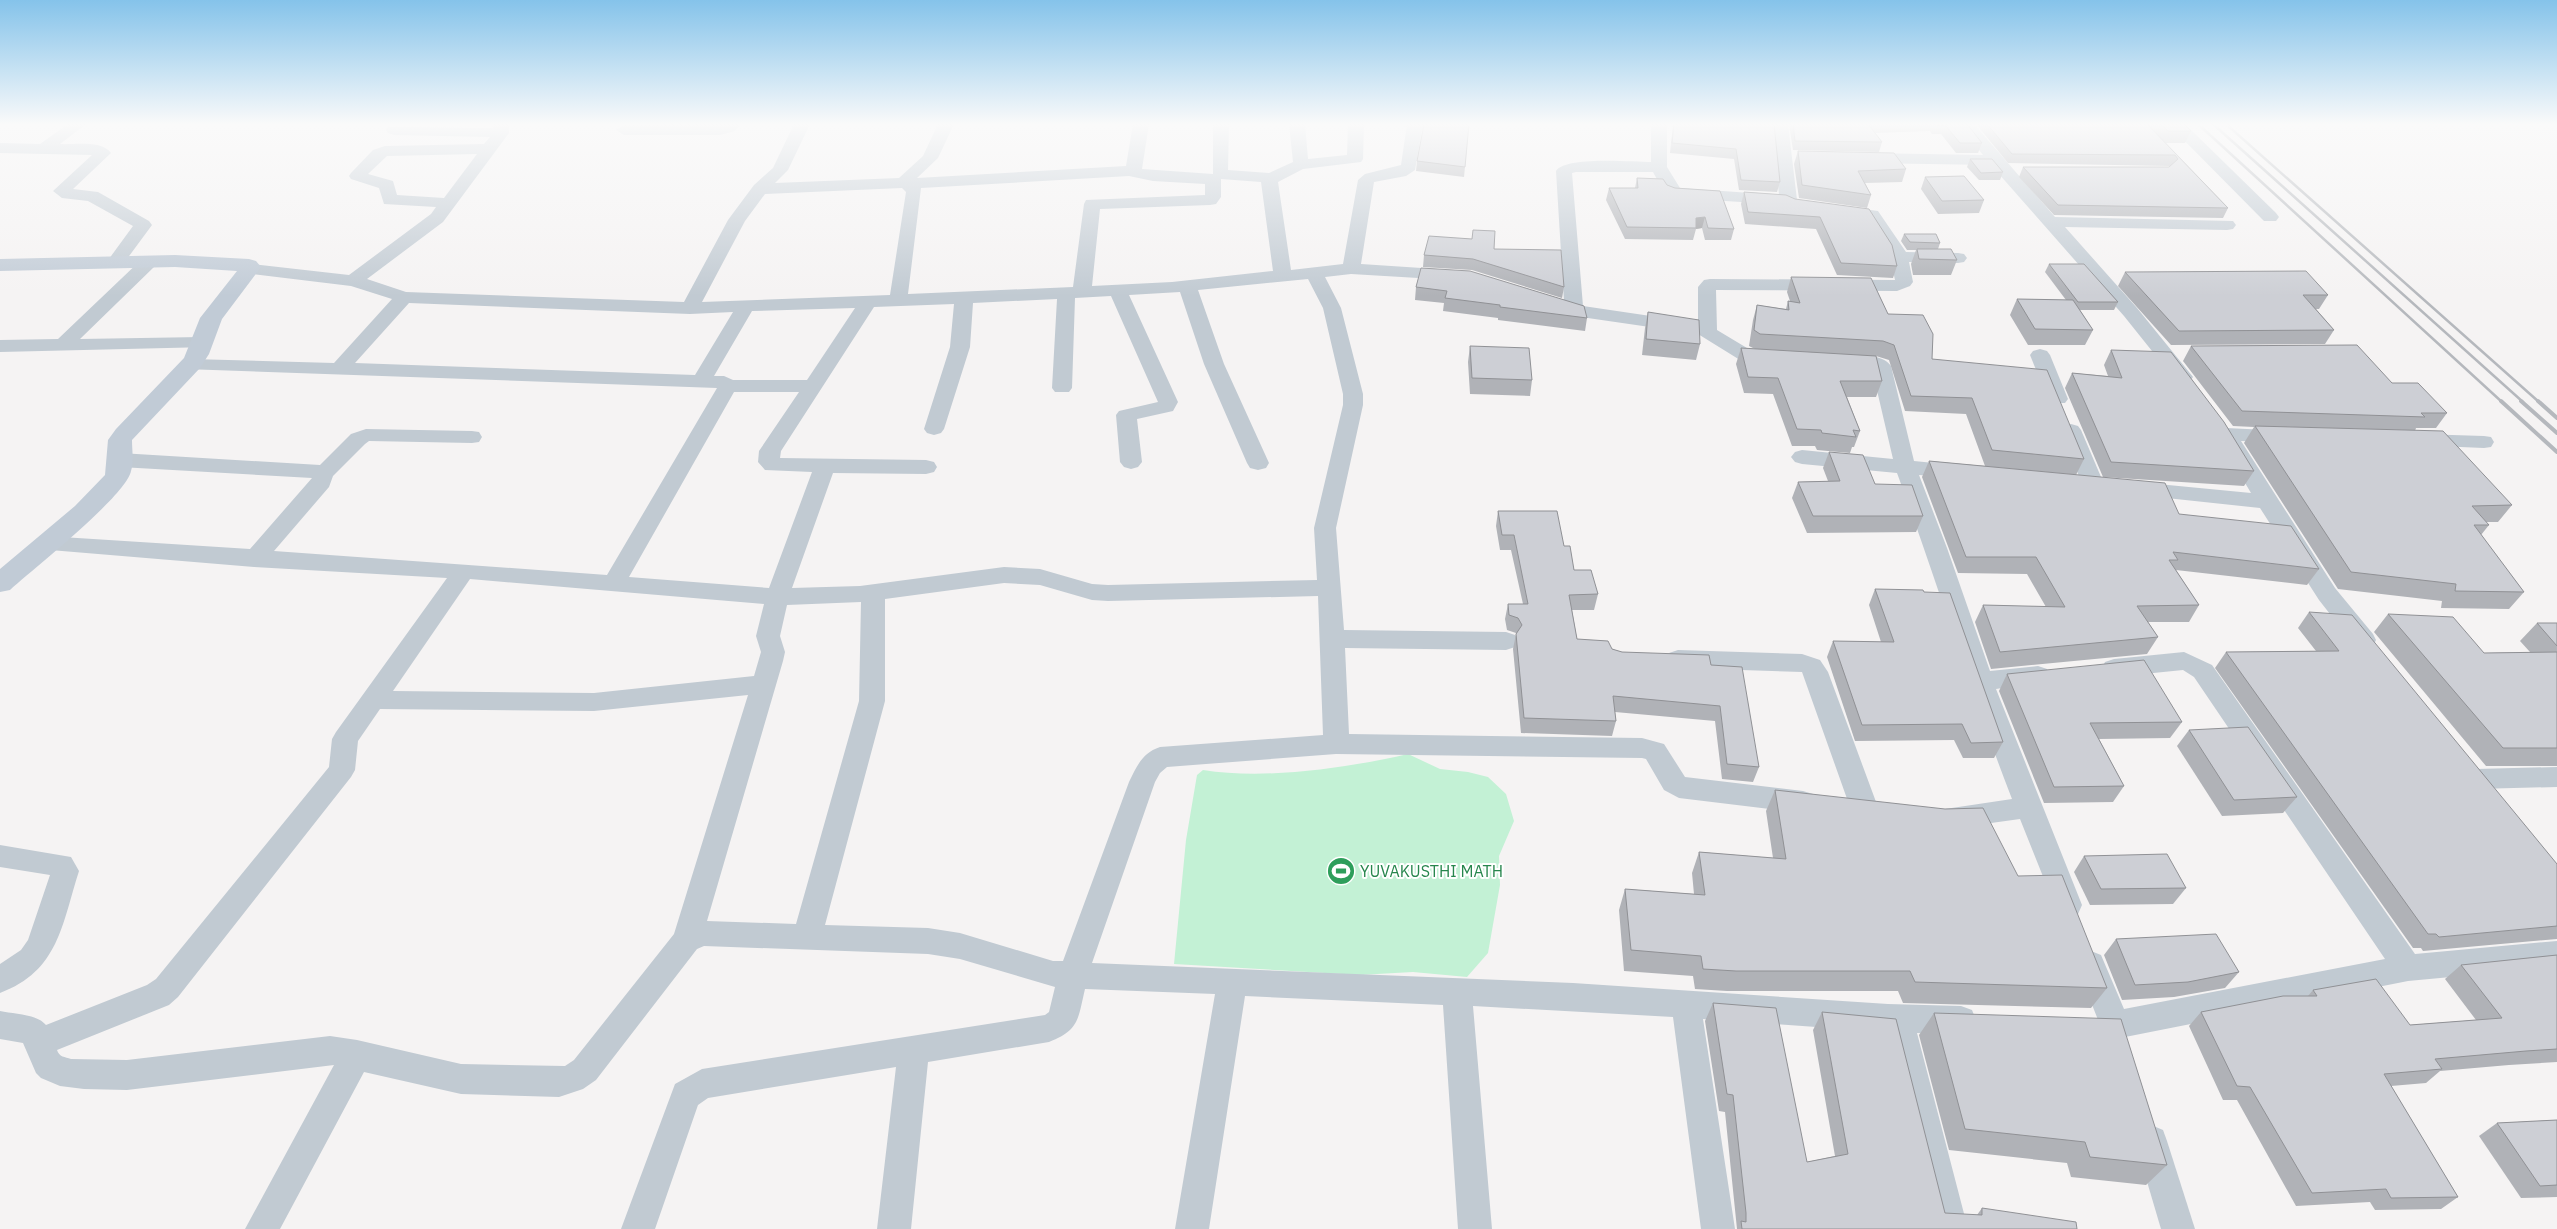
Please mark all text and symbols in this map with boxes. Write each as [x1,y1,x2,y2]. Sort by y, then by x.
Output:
sports icon: YUVAKUSTHI MATH [1326,856,1356,886]
place label: YUVAKUSTHI MATH [1360,861,1503,881]

